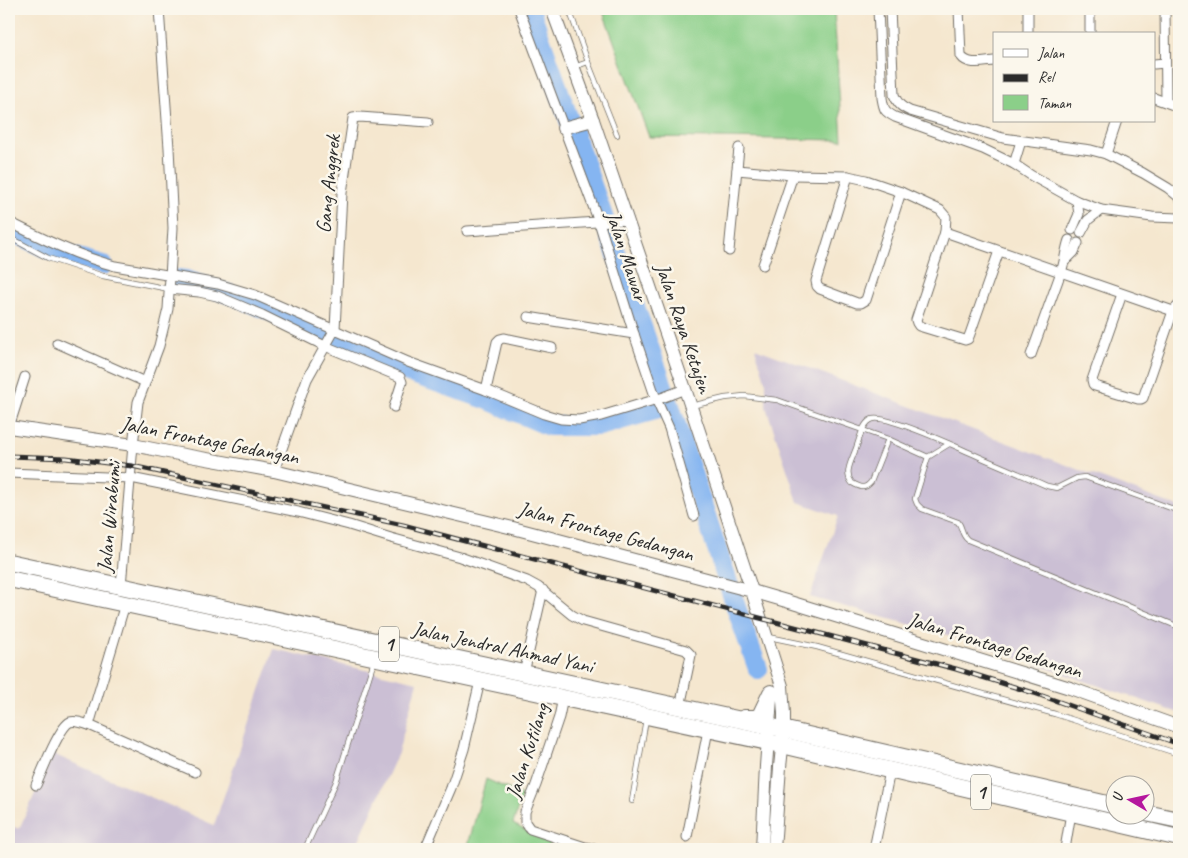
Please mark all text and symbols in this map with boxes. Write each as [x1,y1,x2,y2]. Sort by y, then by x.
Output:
legend [993,32,1156,122]
text: Jalan [1037,44,1065,63]
text: Rel [1038,68,1056,87]
text: Taman [1038,94,1071,113]
street label: Gang Anggrek [310,131,346,234]
street label: Jalan Mawar [600,207,655,307]
street label: Jalan Raya Ketajen [649,259,719,398]
street label: Jalan Frontage Gedangan [118,410,302,470]
street label: Jalan Wirabumi [91,457,127,575]
street label: Jalan Frontage Gedangan [514,495,697,567]
street label: Jalan Frontage Gedangan [904,606,1086,684]
street label: Jalan Jendral Ahmad Yani [409,615,599,680]
road number: 1 [379,626,399,662]
street label: Jalan Kutilang [499,699,555,803]
road number: 1 [971,774,991,810]
north arrow [1106,776,1156,826]
text: U [1109,790,1127,803]

